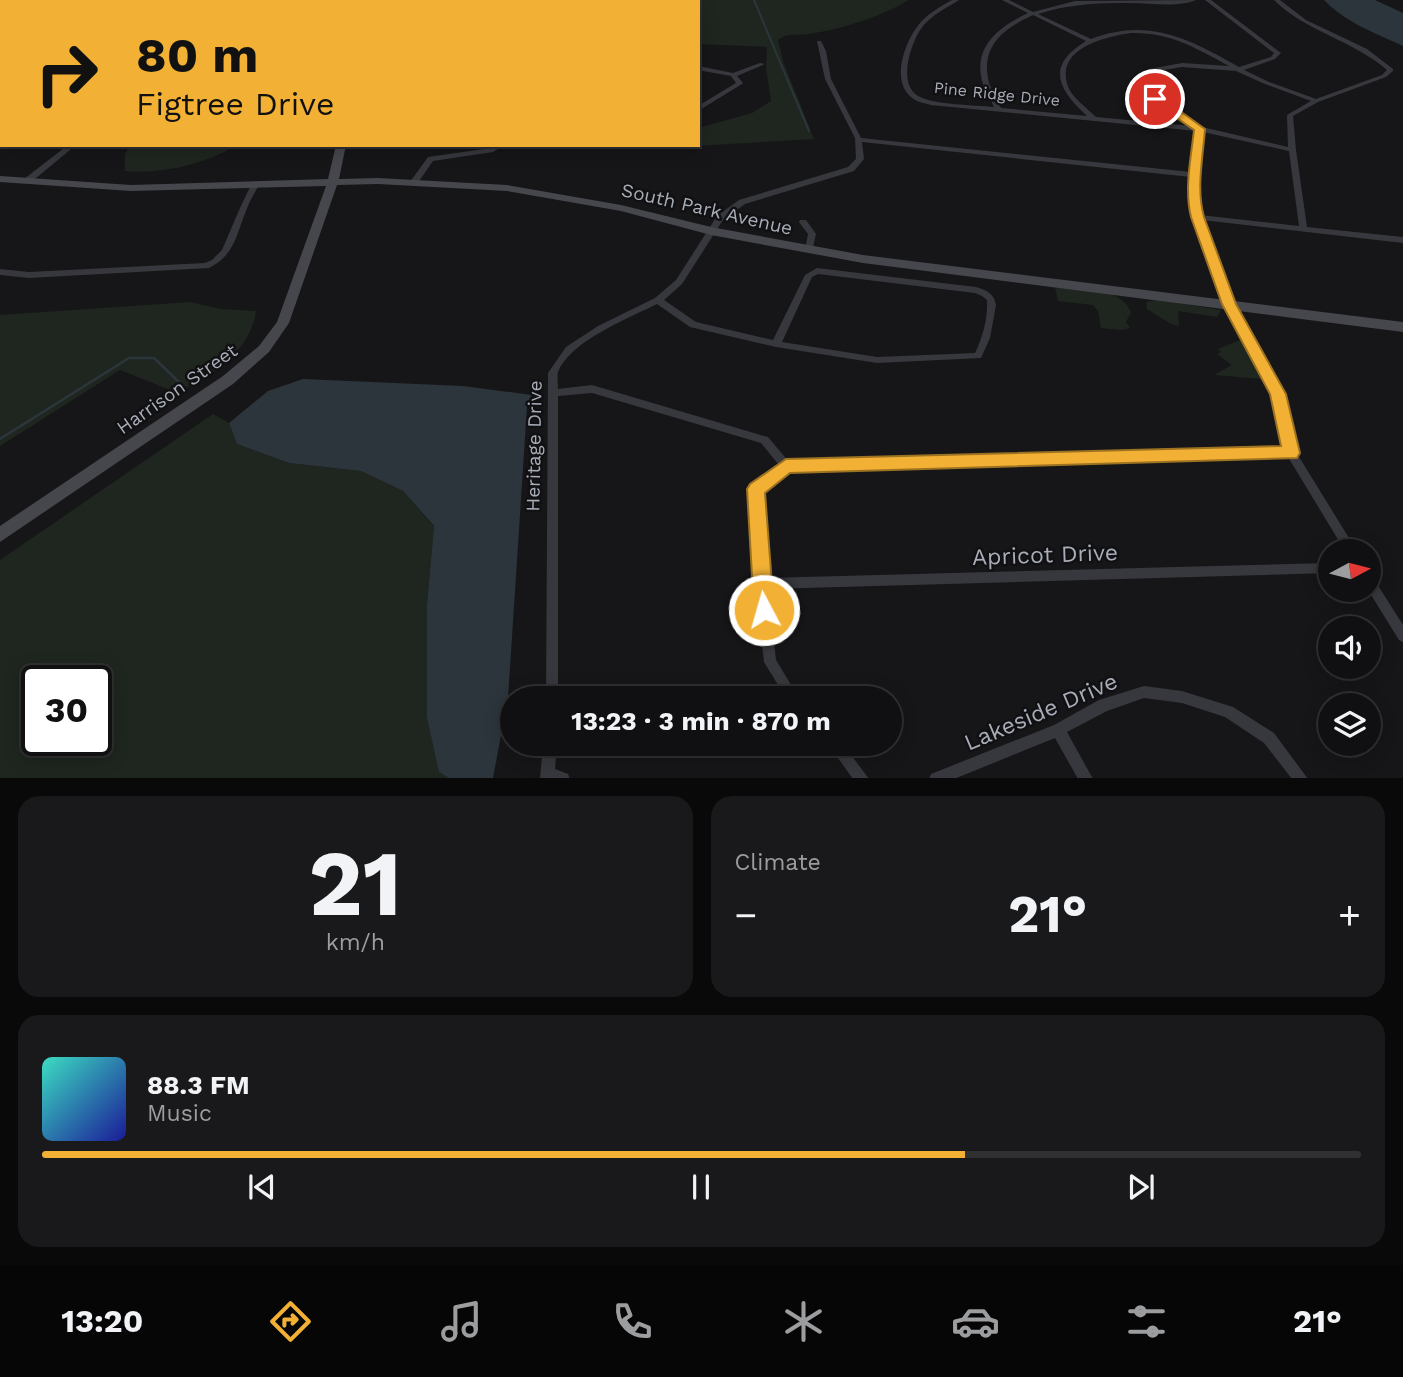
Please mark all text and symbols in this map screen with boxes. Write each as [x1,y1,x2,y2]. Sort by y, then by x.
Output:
text: 80 m [136,26,258,84]
icon: right [21,28,112,119]
pin [1125,69,1185,129]
street label: Pine Ridge Drive [933,78,1061,110]
icon: arrive [1136,80,1174,118]
text: Figtree Drive [136,85,334,123]
street label: South Park Avenue [619,178,795,240]
street label: Harrison Street [112,339,242,439]
street label: Heritage Drive [521,380,547,512]
street label: Apricot Drive [971,539,1119,571]
north arrow [1318,539,1381,602]
map controls [1318,539,1381,756]
position arrow [727,573,801,647]
button: sound [1318,616,1381,679]
speed limit sign: 30 [21,665,112,756]
street label: Lakeside Drive [960,668,1122,756]
button: layers [1318,693,1381,756]
text: 13:23 · 3 min · 870 m [571,706,831,736]
text: 21 [309,830,402,937]
text: Climate [735,849,821,876]
text: 21° [1008,884,1087,945]
text: − [735,893,757,937]
text: + [1338,893,1361,937]
text: km/h [326,929,385,956]
text: 88.3 FM [147,1070,250,1100]
text: Music [147,1100,212,1127]
icon: previous [243,1168,281,1206]
icon: pause [682,1168,720,1206]
icon: next [1122,1168,1160,1206]
icon: directions [266,1297,315,1346]
icon: music [437,1297,486,1346]
icon: phone [608,1297,657,1346]
icon: climate [779,1297,828,1346]
icon: car [951,1297,1000,1346]
icon: filters [1122,1297,1171,1346]
text: 13:20 [61,1302,143,1340]
text: 21° [1293,1302,1342,1340]

